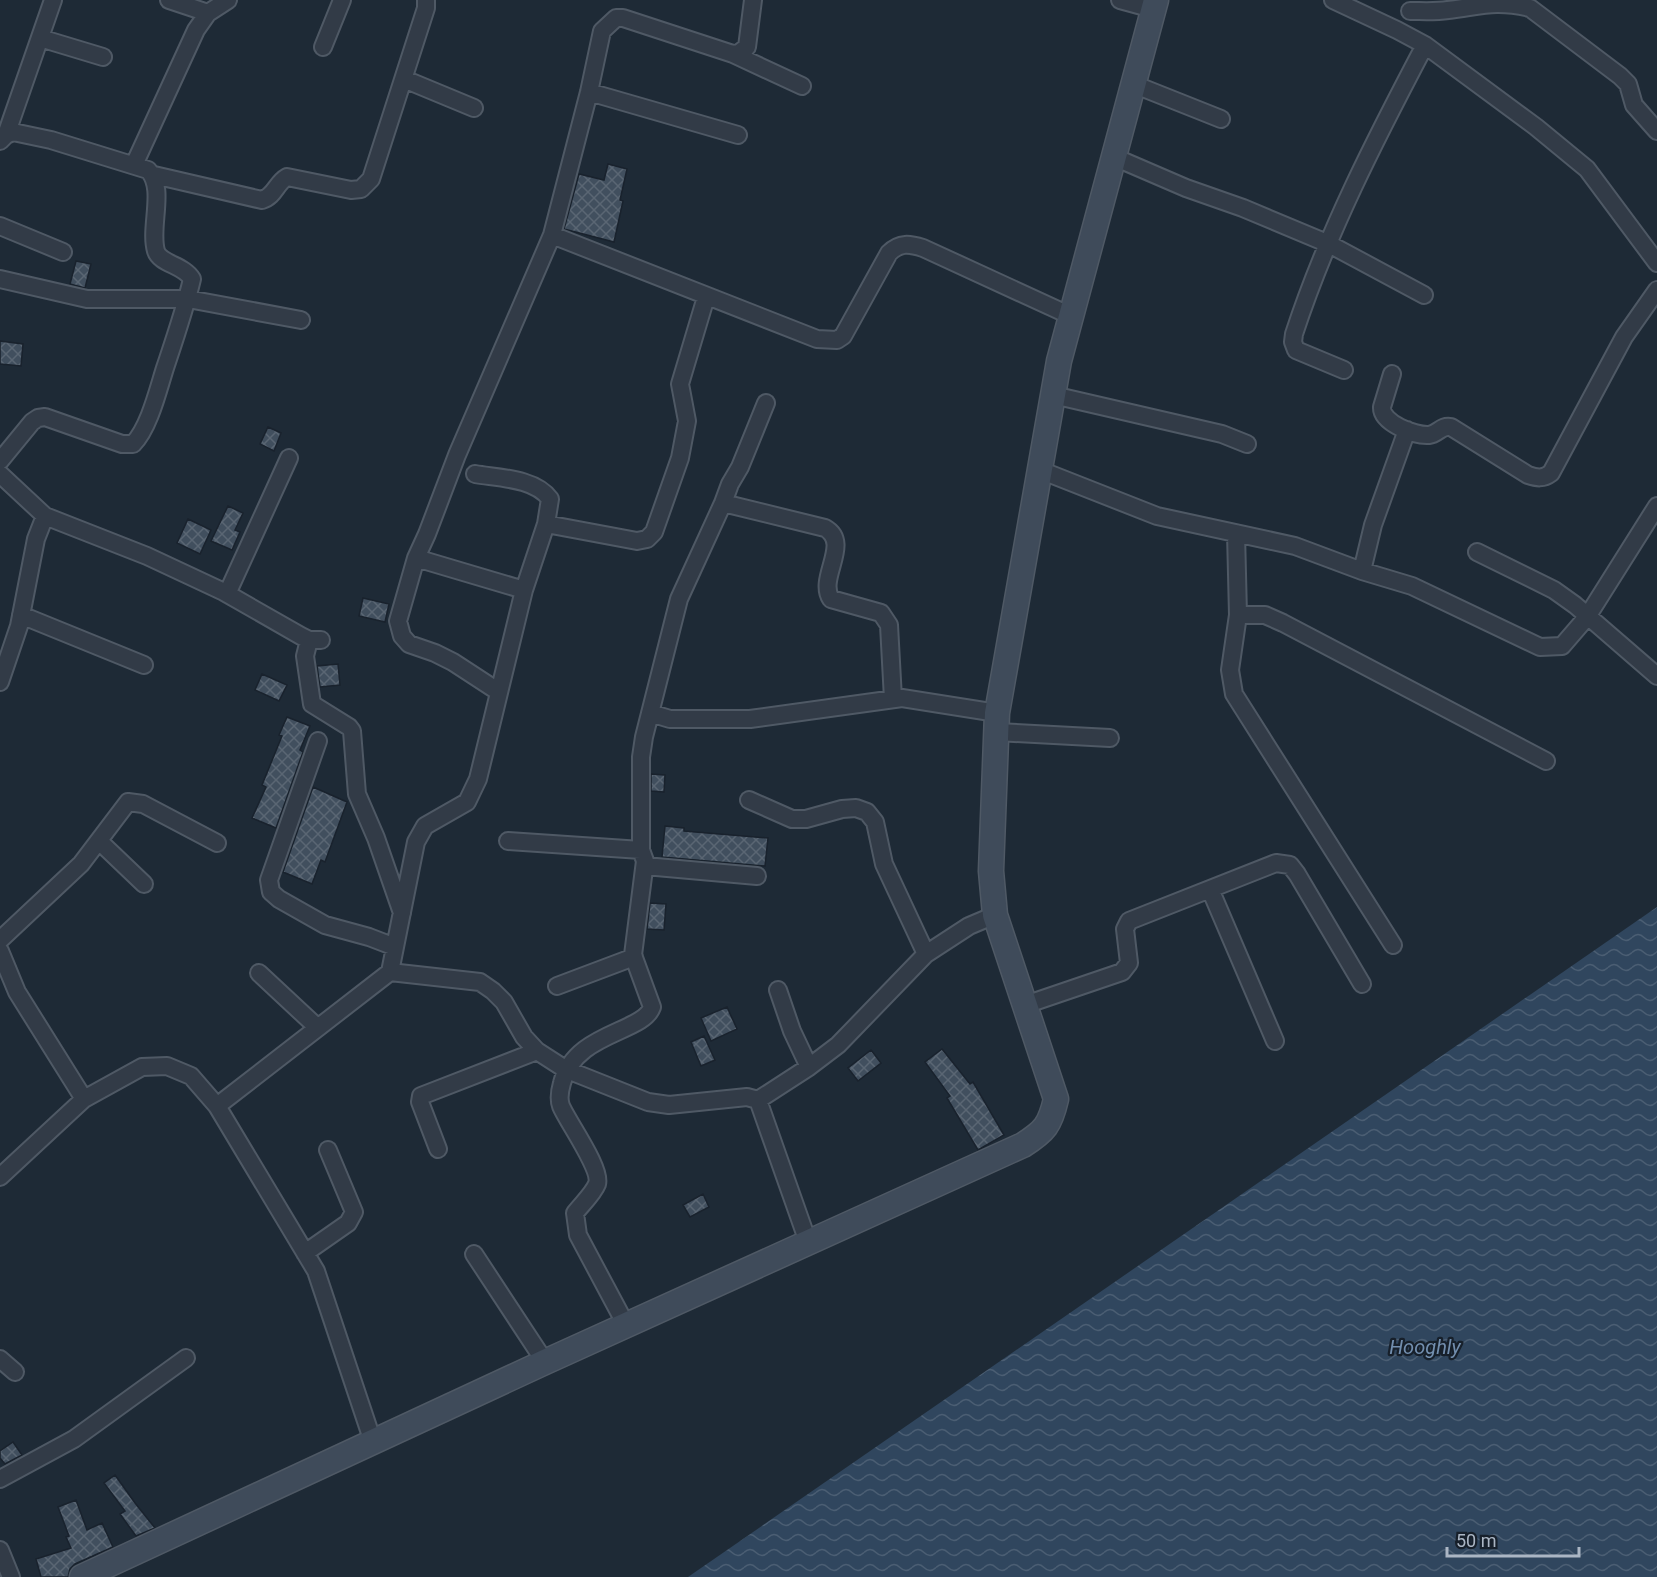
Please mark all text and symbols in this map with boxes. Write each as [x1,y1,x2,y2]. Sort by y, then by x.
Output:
water label: Hooghly [1389,1335,1462,1359]
scale bar [1447,1520,1579,1558]
text: 50 m [1456,1530,1496,1551]

